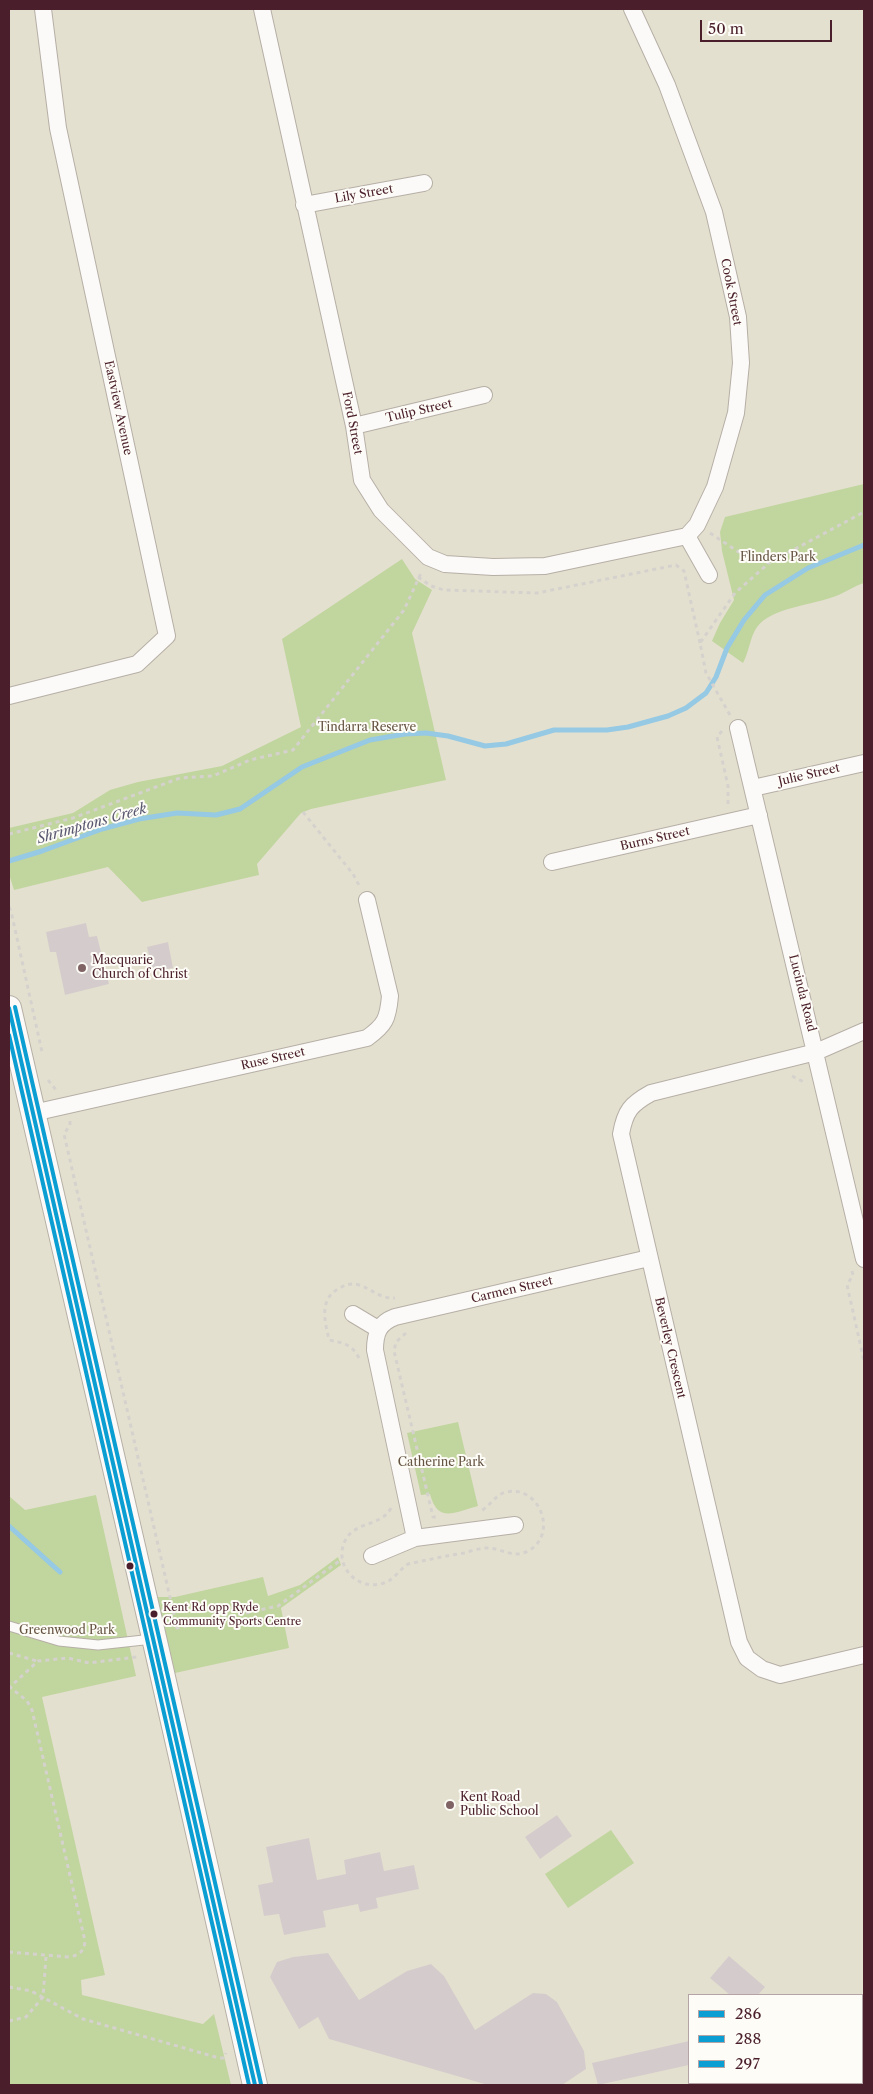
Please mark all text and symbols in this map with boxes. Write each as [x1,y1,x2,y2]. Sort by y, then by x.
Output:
scale bar [703,10,836,42]
text: 50 m [708,19,744,38]
street label: Lily Street [334,182,394,206]
street label: Cook Street [717,257,745,327]
street label: Eastview Avenue [101,359,135,457]
street label: Ford Street [339,390,365,456]
street label: Tulip Street [384,396,454,426]
park label: Flinders Park [740,551,816,565]
park label: Tindarra Reserve [318,721,416,735]
street label: Julie Street [777,761,841,789]
water label: Shrimptons Creek [35,800,149,848]
street label: Burns Street [619,824,691,854]
street label: Lucinda Road [785,953,819,1033]
place label: Macquarie Church of Christ [92,954,188,982]
marker: Macquarie Church of Christ [76,962,88,974]
street label: Ruse Street [240,1045,306,1073]
street label: Carmen Street [470,1274,554,1306]
street label: Beverley Crescent [651,1296,689,1400]
park label: Catherine Park [398,1456,484,1470]
unlabelled marker [125,1561,135,1571]
place label: Kent Rd opp Ryde Community Sports Centre [163,1601,301,1627]
marker: Kent Rd opp Ryde Community Sports Centre [149,1609,159,1619]
park label: Greenwood Park [19,1624,115,1638]
place label: Kent Road Public School [460,1791,539,1819]
marker: Kent Road Public School [444,1799,456,1811]
legend [688,1994,863,2084]
text: 286 [735,2004,761,2023]
text: 288 [735,2029,761,2048]
text: 297 [735,2054,760,2073]

